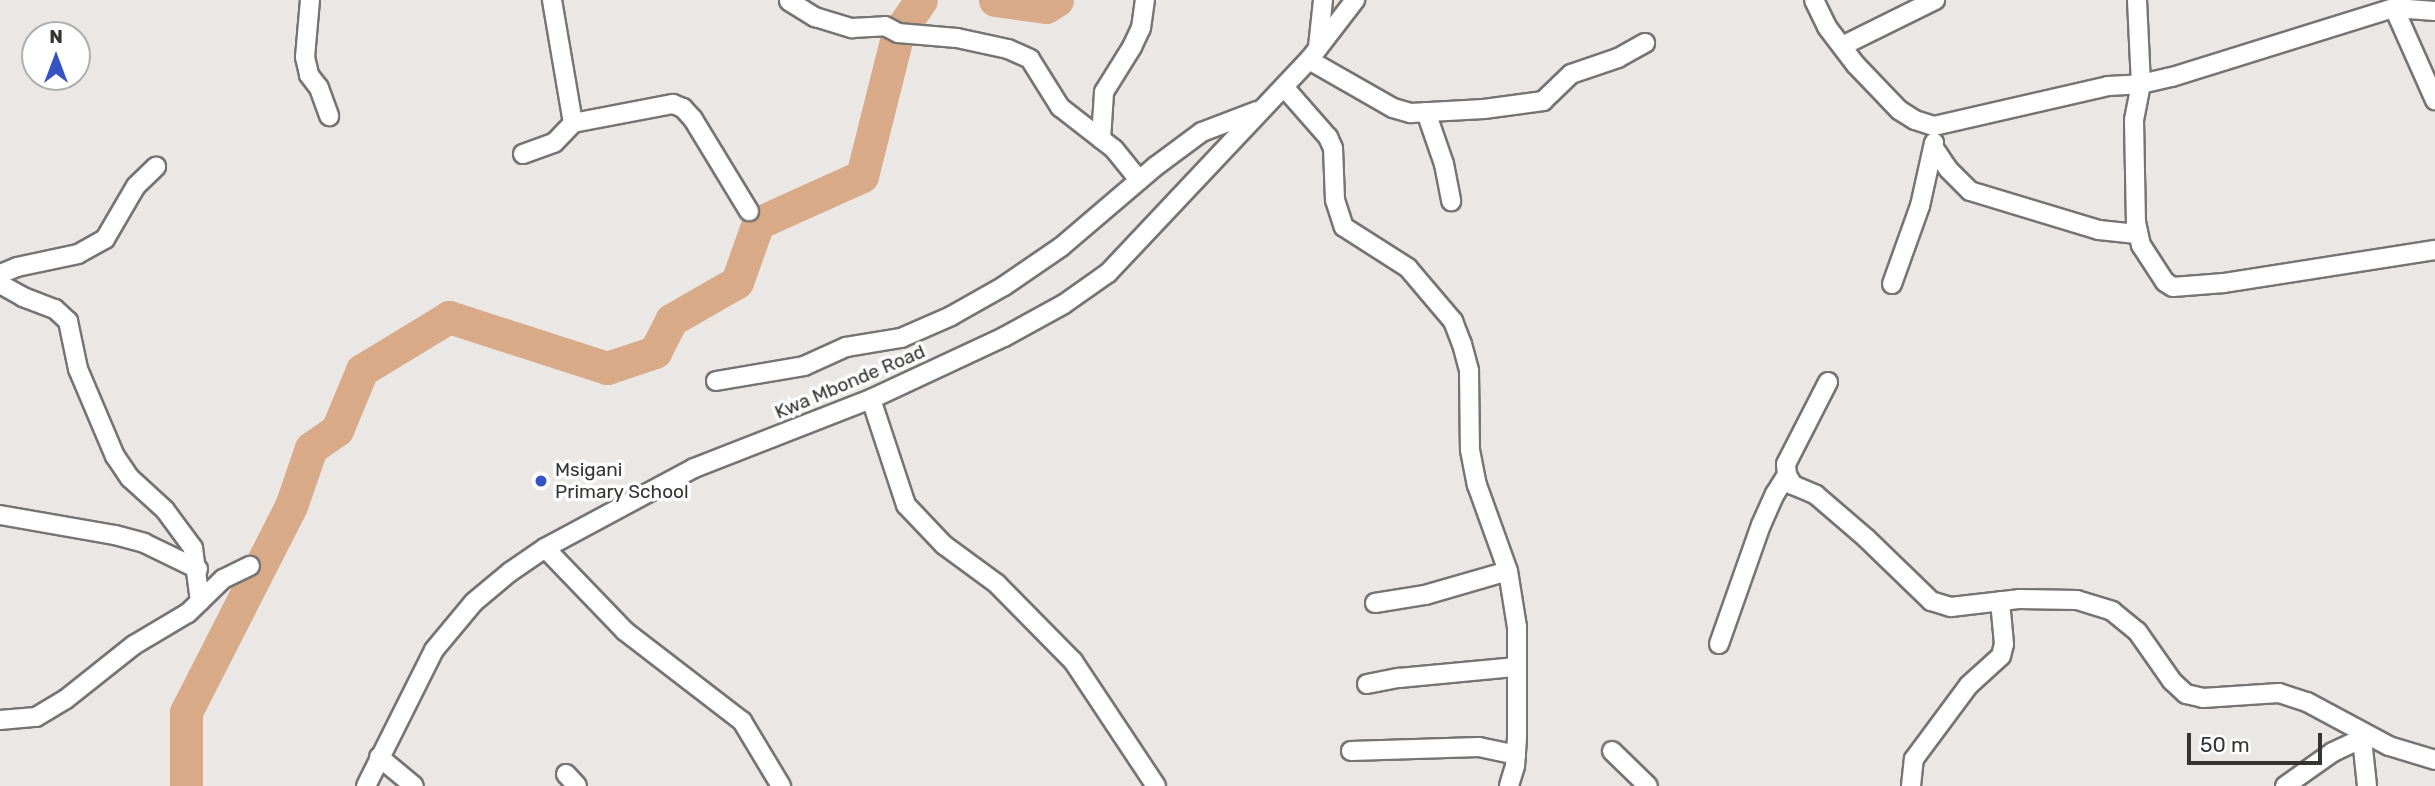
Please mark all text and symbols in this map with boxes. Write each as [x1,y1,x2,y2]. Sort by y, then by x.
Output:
north arrow [21,21,91,91]
text: N [49,25,63,48]
street label: Kwa Mbonde Road [771,340,929,424]
place label: Msigani Primary School [555,459,689,503]
marker: Msigani Primary School [533,473,549,489]
scale bar [2190,720,2325,764]
text: 50 m [2200,732,2250,757]

